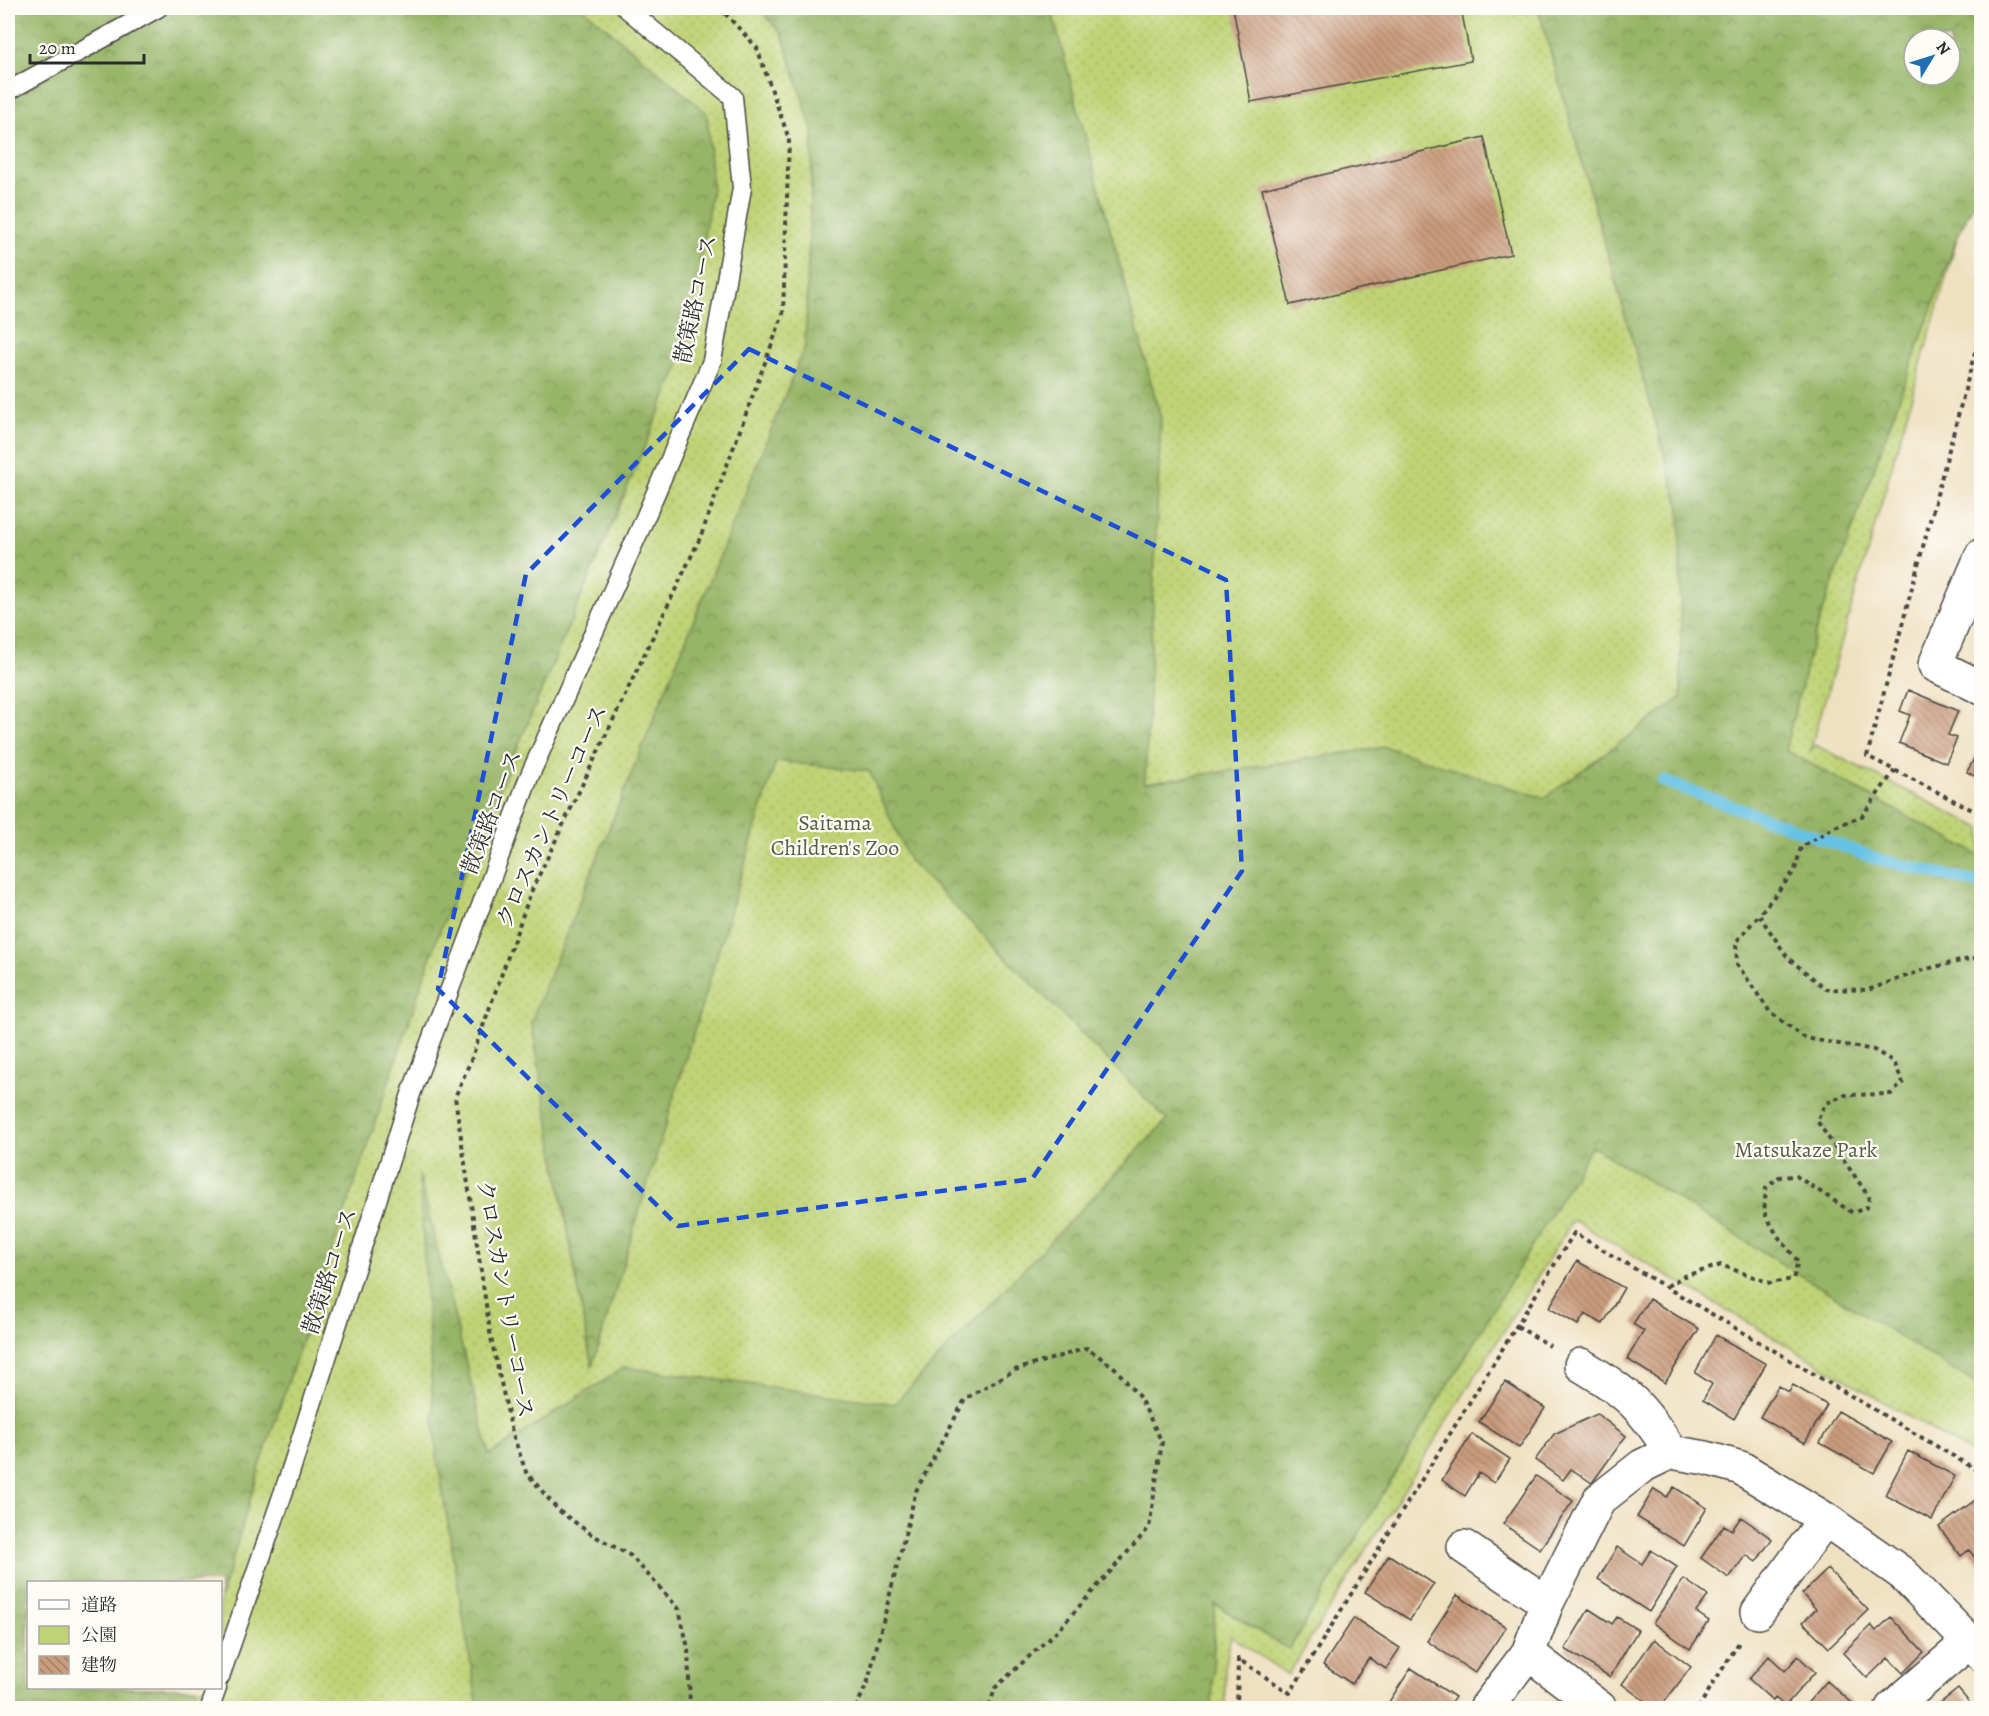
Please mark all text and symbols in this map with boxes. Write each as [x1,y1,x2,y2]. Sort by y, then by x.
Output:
scale bar [30,27,144,65]
north arrow [1902,27,1962,87]
text: 20 m [39,36,76,60]
text: N [1931,37,1956,60]
street label: 散策路コース [668,232,724,366]
street label: クロスカントリーコース [489,700,615,932]
street label: 散策路コース [455,746,529,878]
park label: Saitama Children's Zoo [771,808,899,863]
park label: Matsukaze Park [1734,1135,1878,1165]
street label: クロスカントリーコース [469,1178,541,1420]
street label: 散策路コース [296,1204,364,1338]
legend [27,1581,222,1689]
text: 道路 [81,1593,117,1617]
text: 公園 [81,1623,117,1647]
text: 建物 [81,1653,117,1677]

